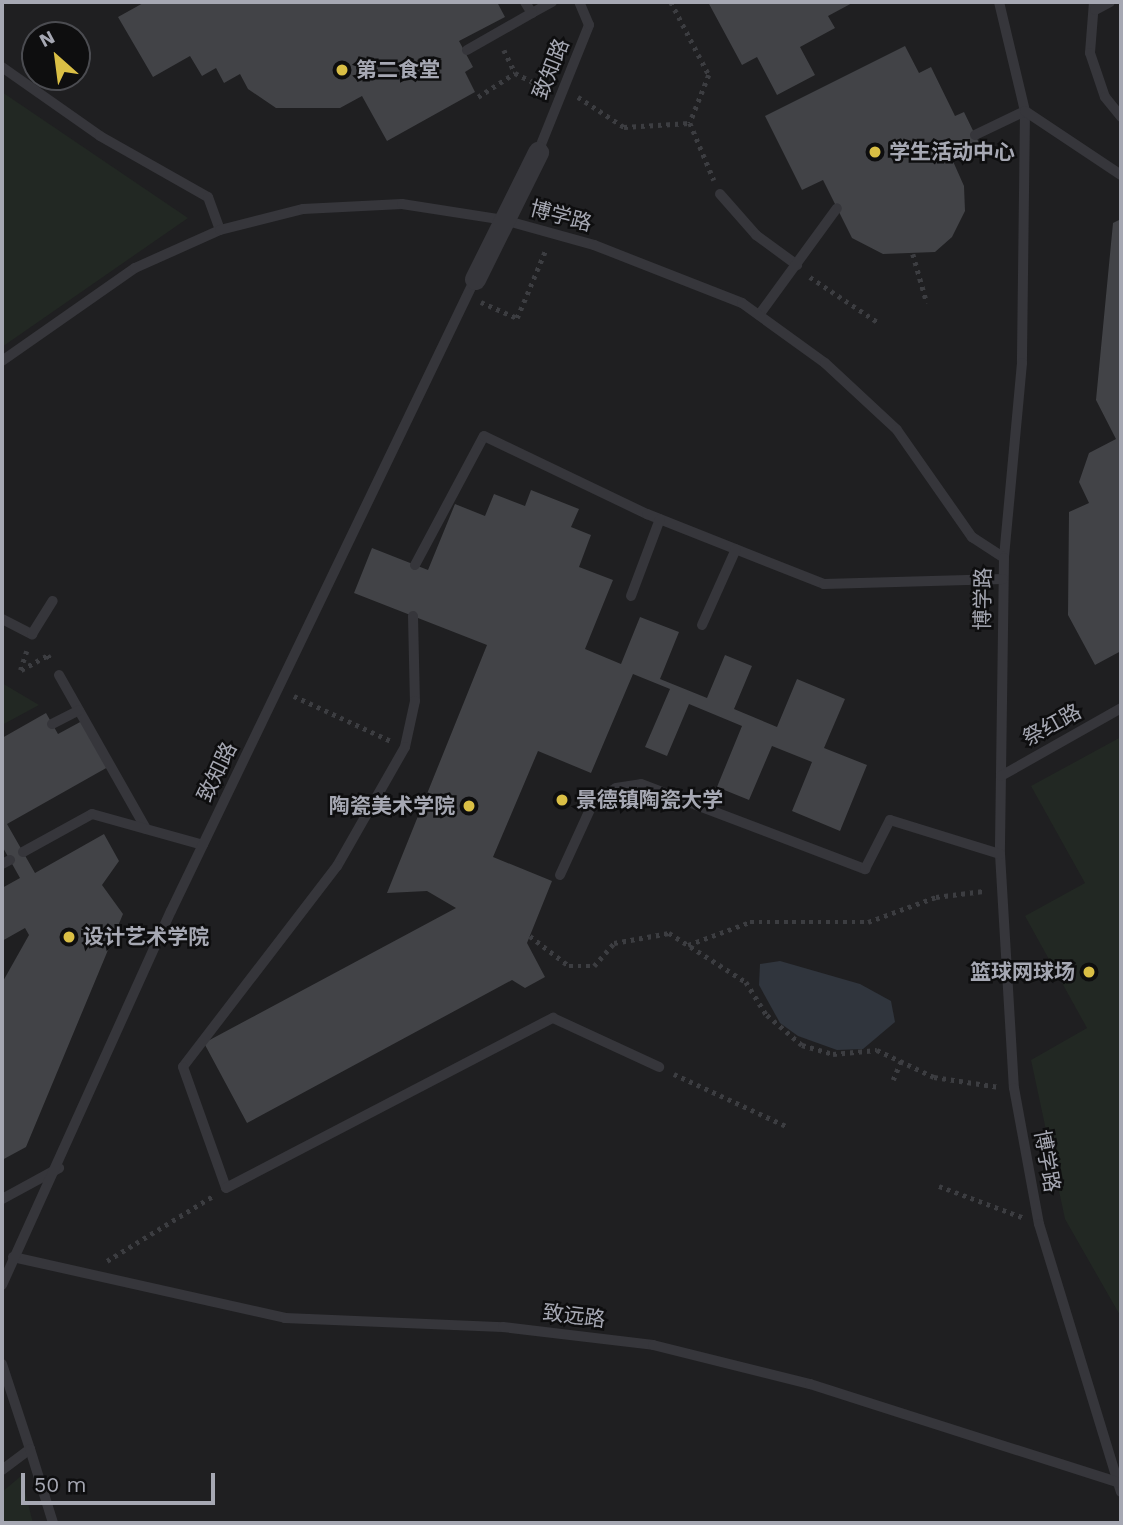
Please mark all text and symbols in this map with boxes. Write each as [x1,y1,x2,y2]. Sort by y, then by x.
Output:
north arrow [21,21,91,91]
text: N [35,25,58,52]
street label: 致知路 [528,35,574,103]
place label: 第二食堂 [356,57,440,83]
marker: 第二食堂 [334,62,350,78]
place label: 学生活动中心 [889,139,1015,165]
marker: 学生活动中心 [867,144,883,160]
street label: 博学路 [527,196,595,236]
street label: 博学路 [970,567,996,631]
street label: 祭红路 [1018,699,1086,751]
street label: 致知路 [192,738,242,806]
place label: 景德镇陶瓷大学 [576,787,723,813]
marker: 景德镇陶瓷大学 [554,792,570,808]
place label: 陶瓷美术学院 [329,793,455,819]
marker: 陶瓷美术学院 [461,798,477,814]
place label: 设计艺术学院 [83,924,209,950]
marker: 设计艺术学院 [61,929,77,945]
place label: 篮球网球场 [970,959,1075,985]
marker: 篮球网球场 [1081,964,1097,980]
street label: 博学路 [1029,1128,1065,1194]
street label: 致远路 [541,1300,607,1332]
scale bar [24,1458,219,1502]
text: 50 m [34,1472,86,1497]

